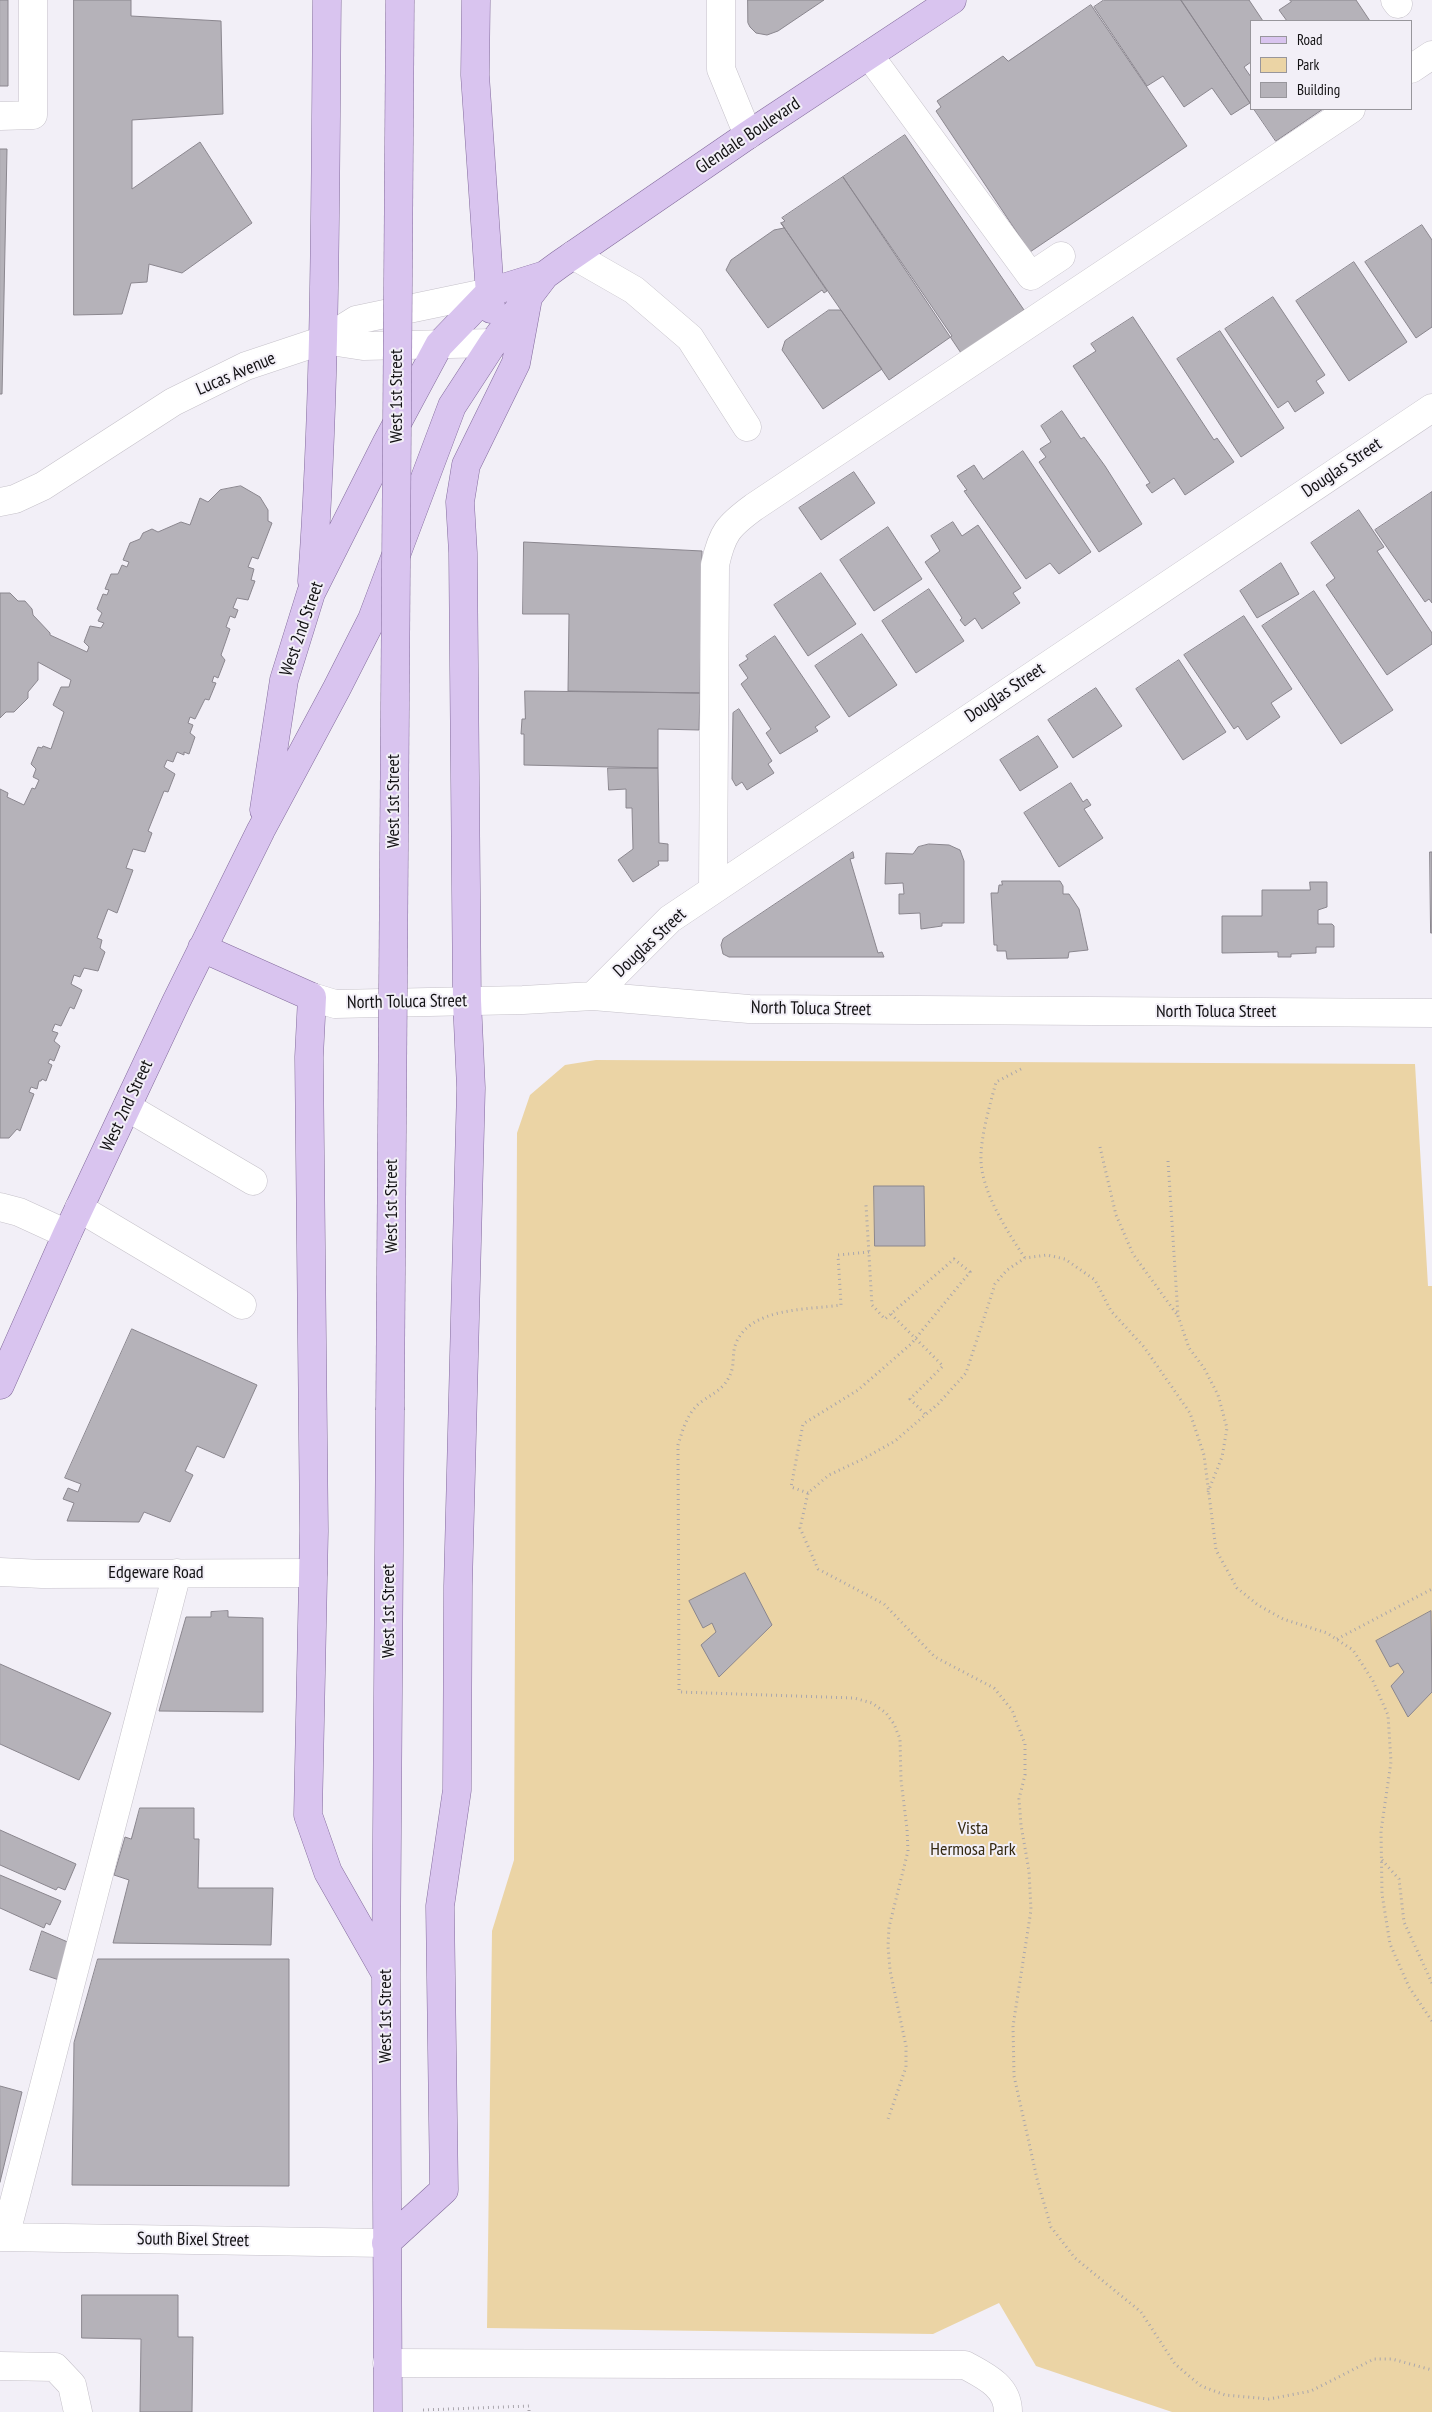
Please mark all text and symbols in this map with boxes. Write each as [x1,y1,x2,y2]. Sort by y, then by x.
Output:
legend [1250,20,1412,110]
text: Road [1297,30,1323,49]
text: Park [1297,55,1319,74]
text: Building [1297,80,1340,99]
street label: Glendale Boulevard [692,93,804,179]
street label: Lucas Avenue [193,348,279,400]
street label: West 1st Street [386,349,408,443]
street label: Douglas Street [1298,434,1386,502]
street label: West 2nd Street [276,579,328,679]
street label: Douglas Street [961,659,1049,727]
street label: West 1st Street [383,754,405,848]
street label: Douglas Street [609,904,691,982]
street label: North Toluca Street [347,990,467,1014]
street label: North Toluca Street [751,997,871,1021]
street label: North Toluca Street [1156,1001,1276,1023]
street label: West 2nd Street [96,1057,158,1155]
street label: West 1st Street [381,1159,403,1253]
street label: Edgeware Road [108,1562,204,1584]
street label: West 1st Street [378,1564,400,1658]
park label: Vista Hermosa Park [930,1818,1016,1860]
street label: West 1st Street [375,1969,397,2063]
street label: South Bixel Street [137,2228,249,2252]

